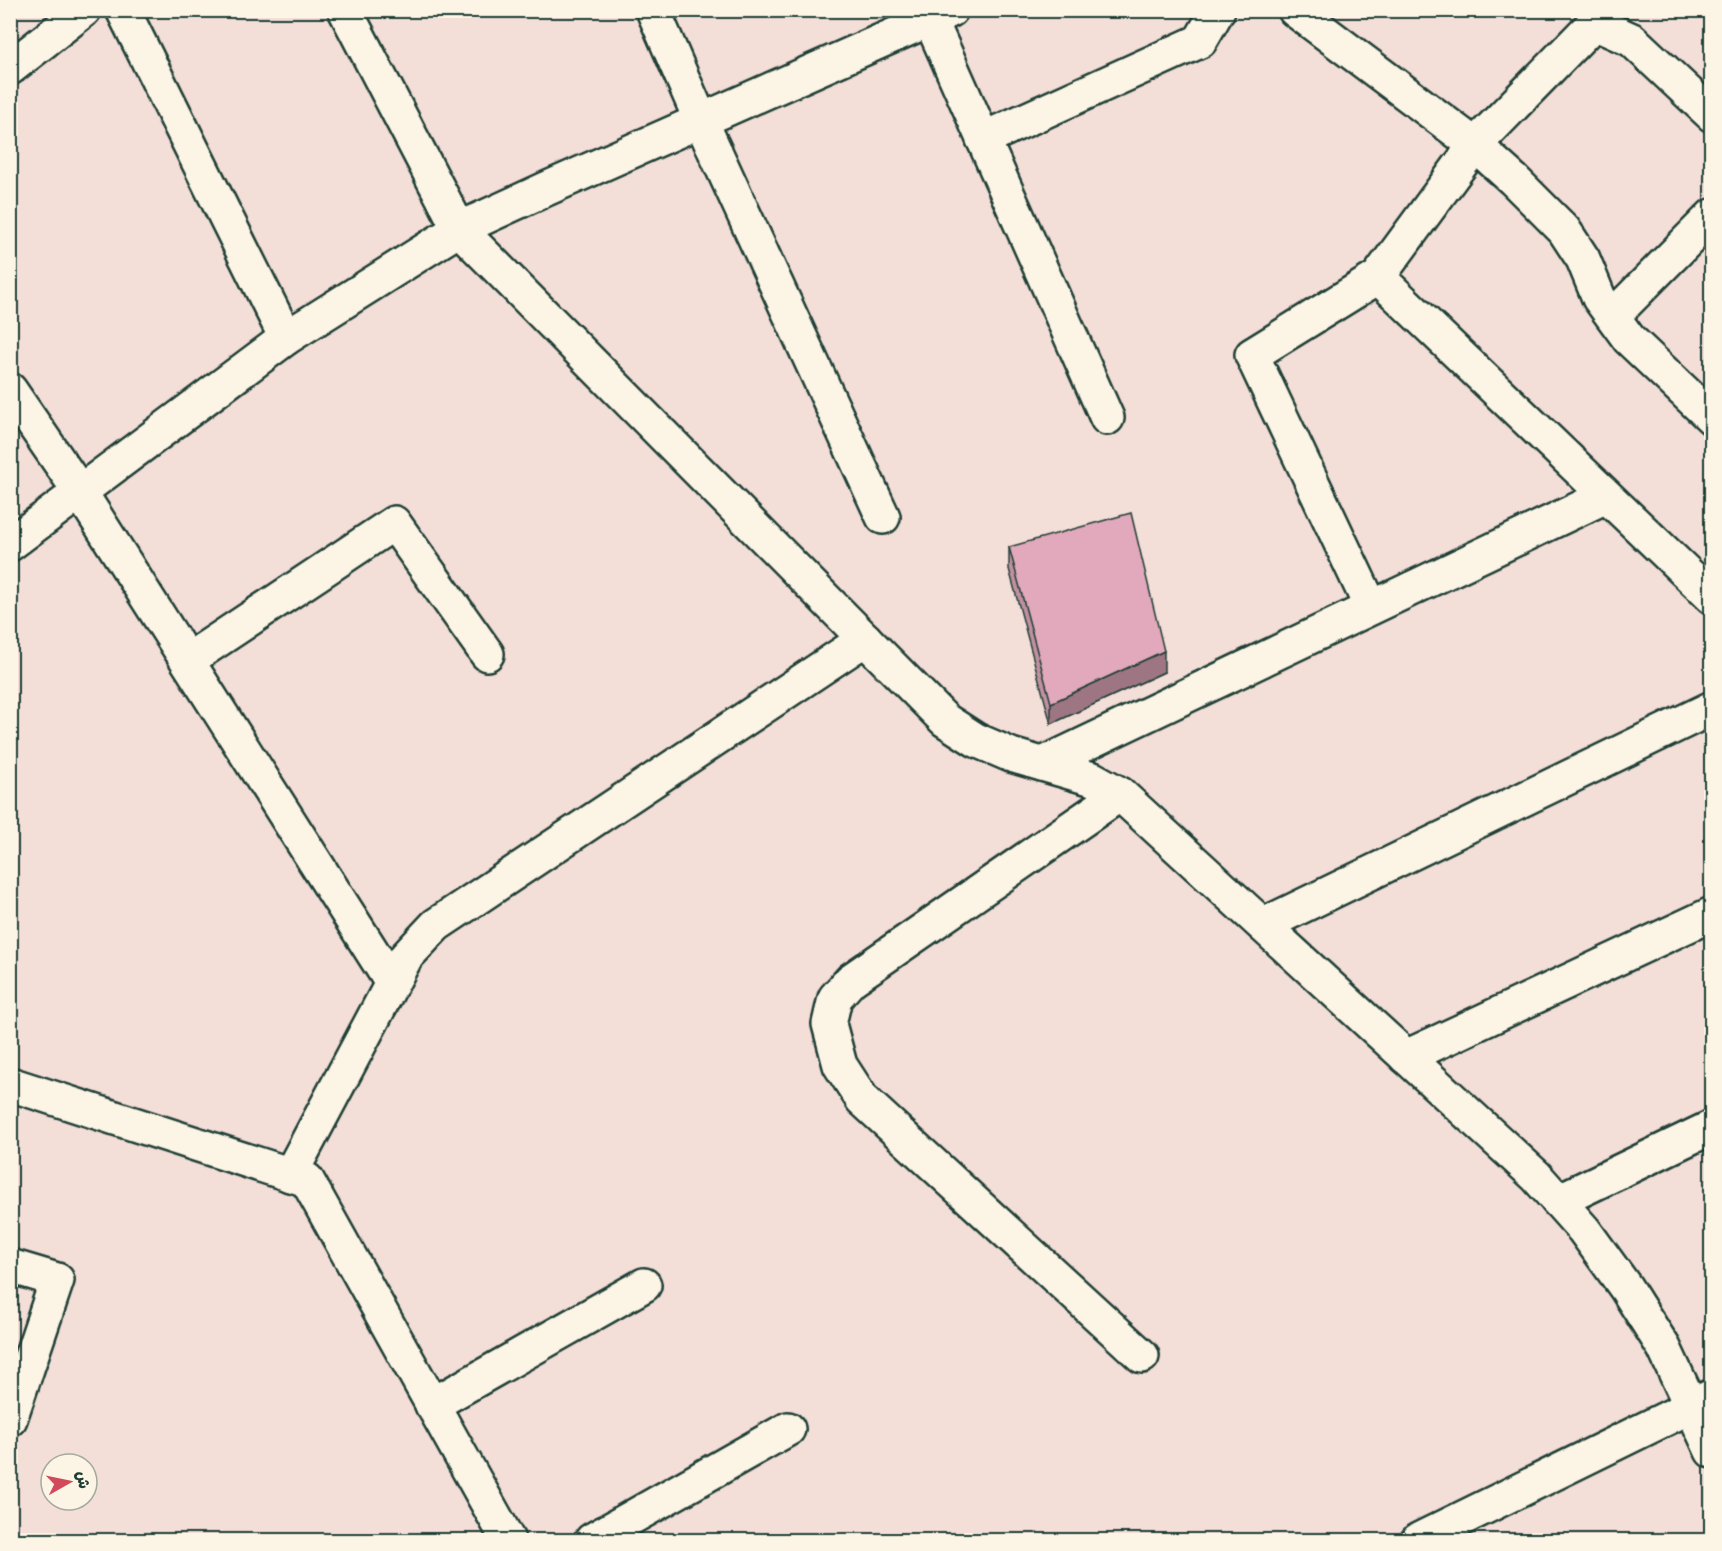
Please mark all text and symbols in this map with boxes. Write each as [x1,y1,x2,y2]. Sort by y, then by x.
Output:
north arrow [39,1452,99,1512]
text: ش [70,1470,91,1490]

